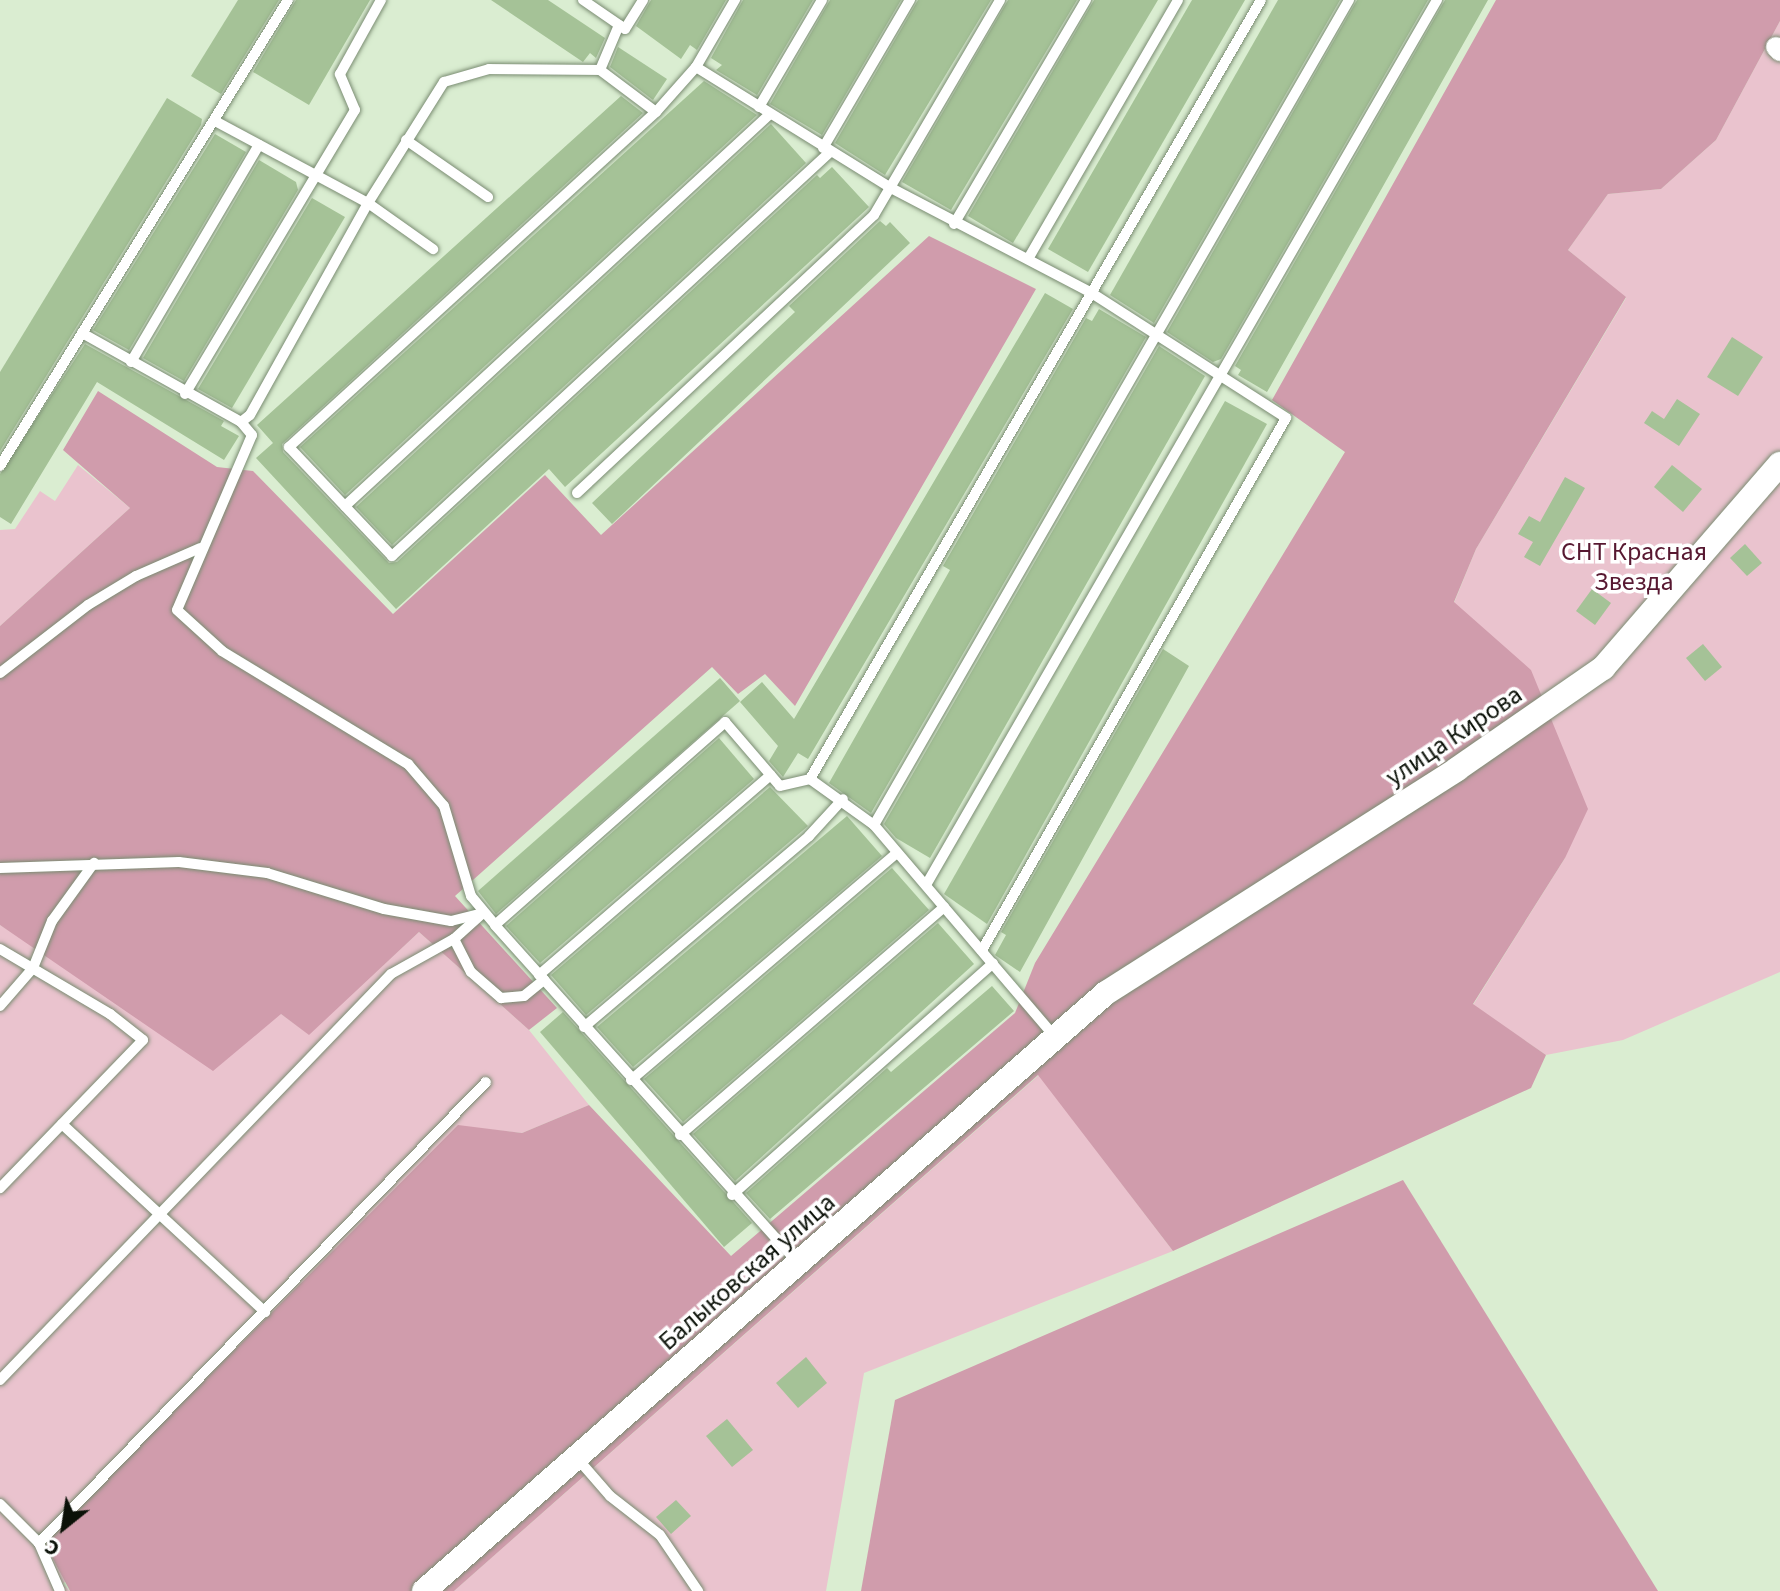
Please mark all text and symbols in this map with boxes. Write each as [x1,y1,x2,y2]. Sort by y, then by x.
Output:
park label: СНТ Красная Звезда [1561,536,1707,598]
street label: улица Кирова [1380,679,1528,793]
street label: Балыковская улица [652,1187,842,1357]
north arrow [24,1487,104,1567]
text: С [38,1531,66,1565]

